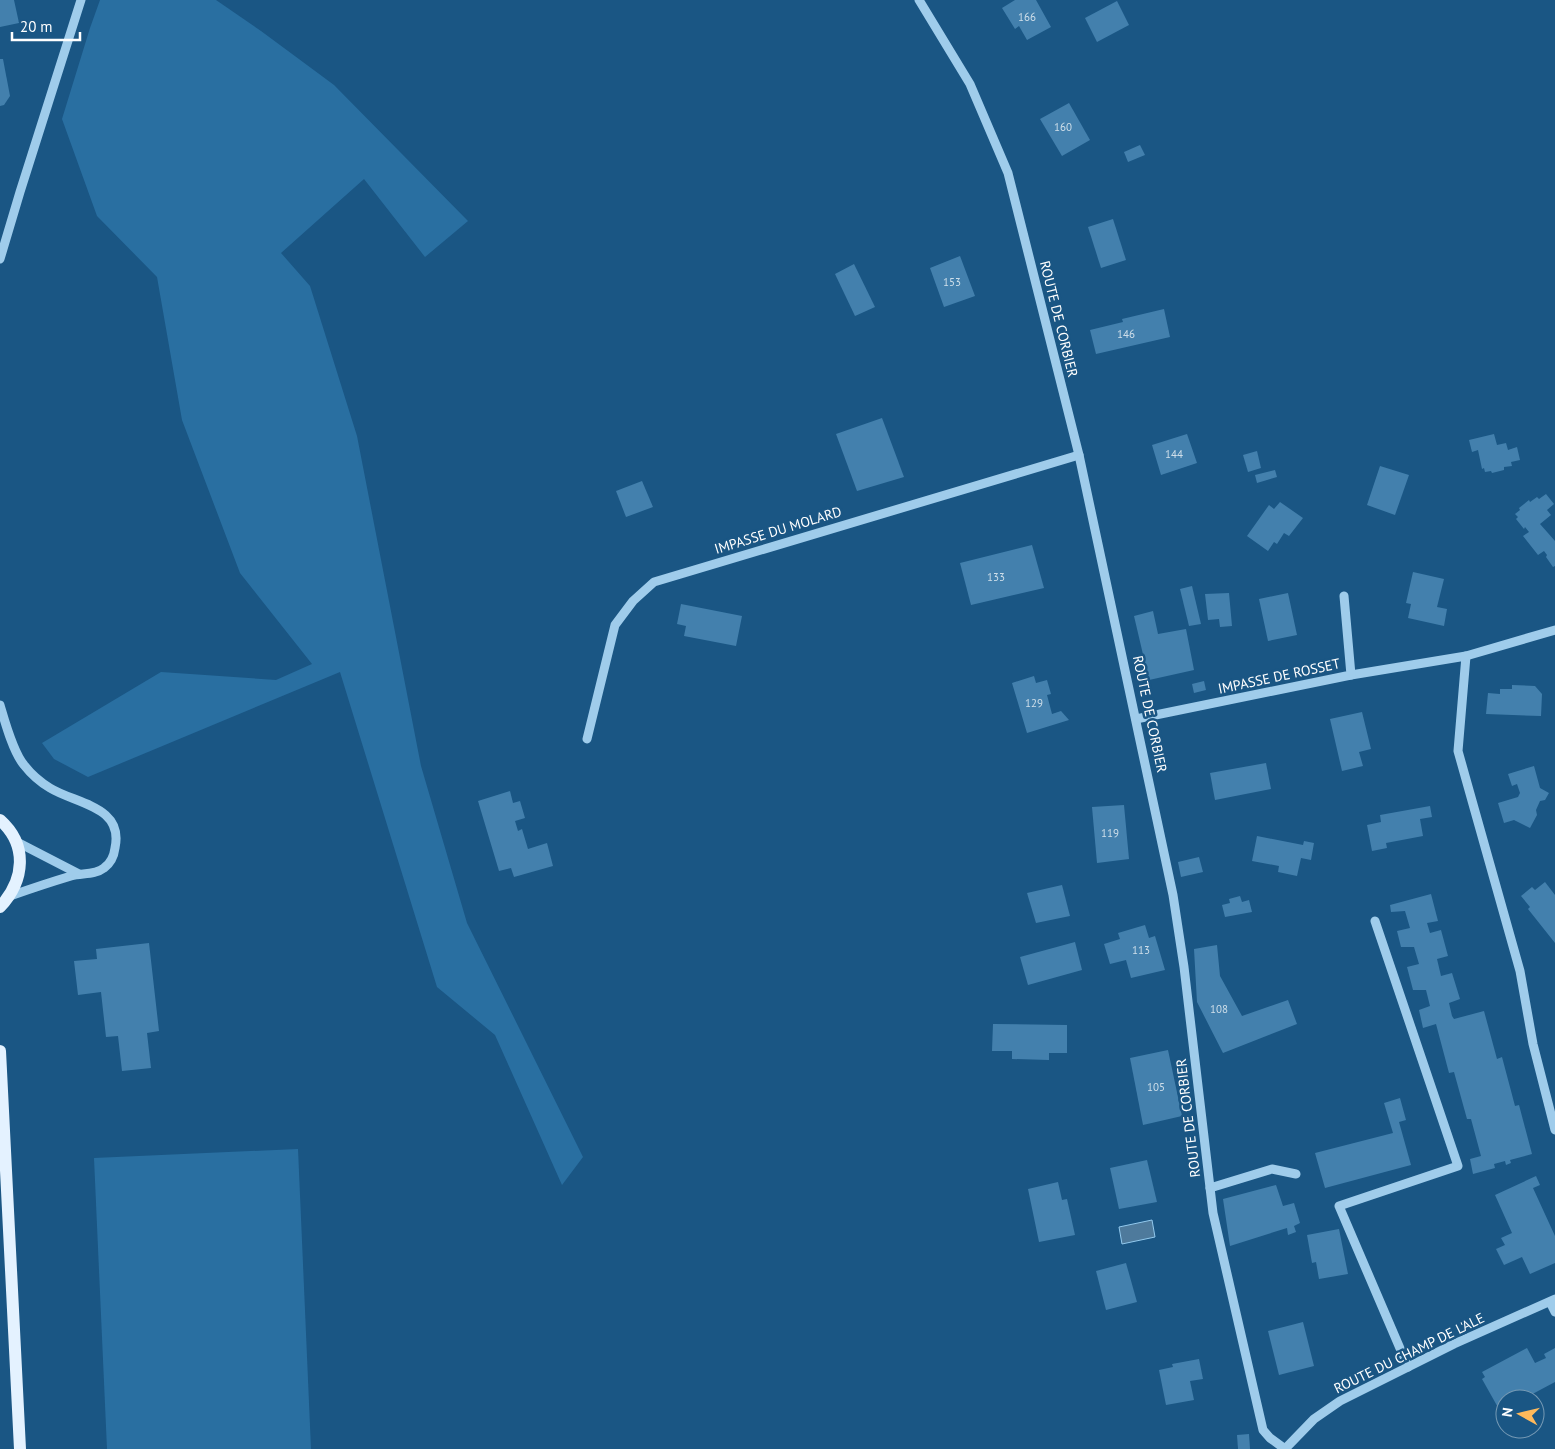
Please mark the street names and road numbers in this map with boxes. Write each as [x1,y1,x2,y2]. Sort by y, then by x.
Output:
street label: ROUTE DE CORBIER [1036,259,1082,379]
street label: IMPASSE DU MOLARD [712,502,844,558]
street label: ROUTE DE CORBIER [1129,654,1171,774]
street label: IMPASSE DE ROSSET [1216,654,1342,698]
street label: ROUTE DE CORBIER [1172,1058,1204,1178]
street label: ROUTE DU CHAMP DE L'ALE [1331,1309,1487,1397]

